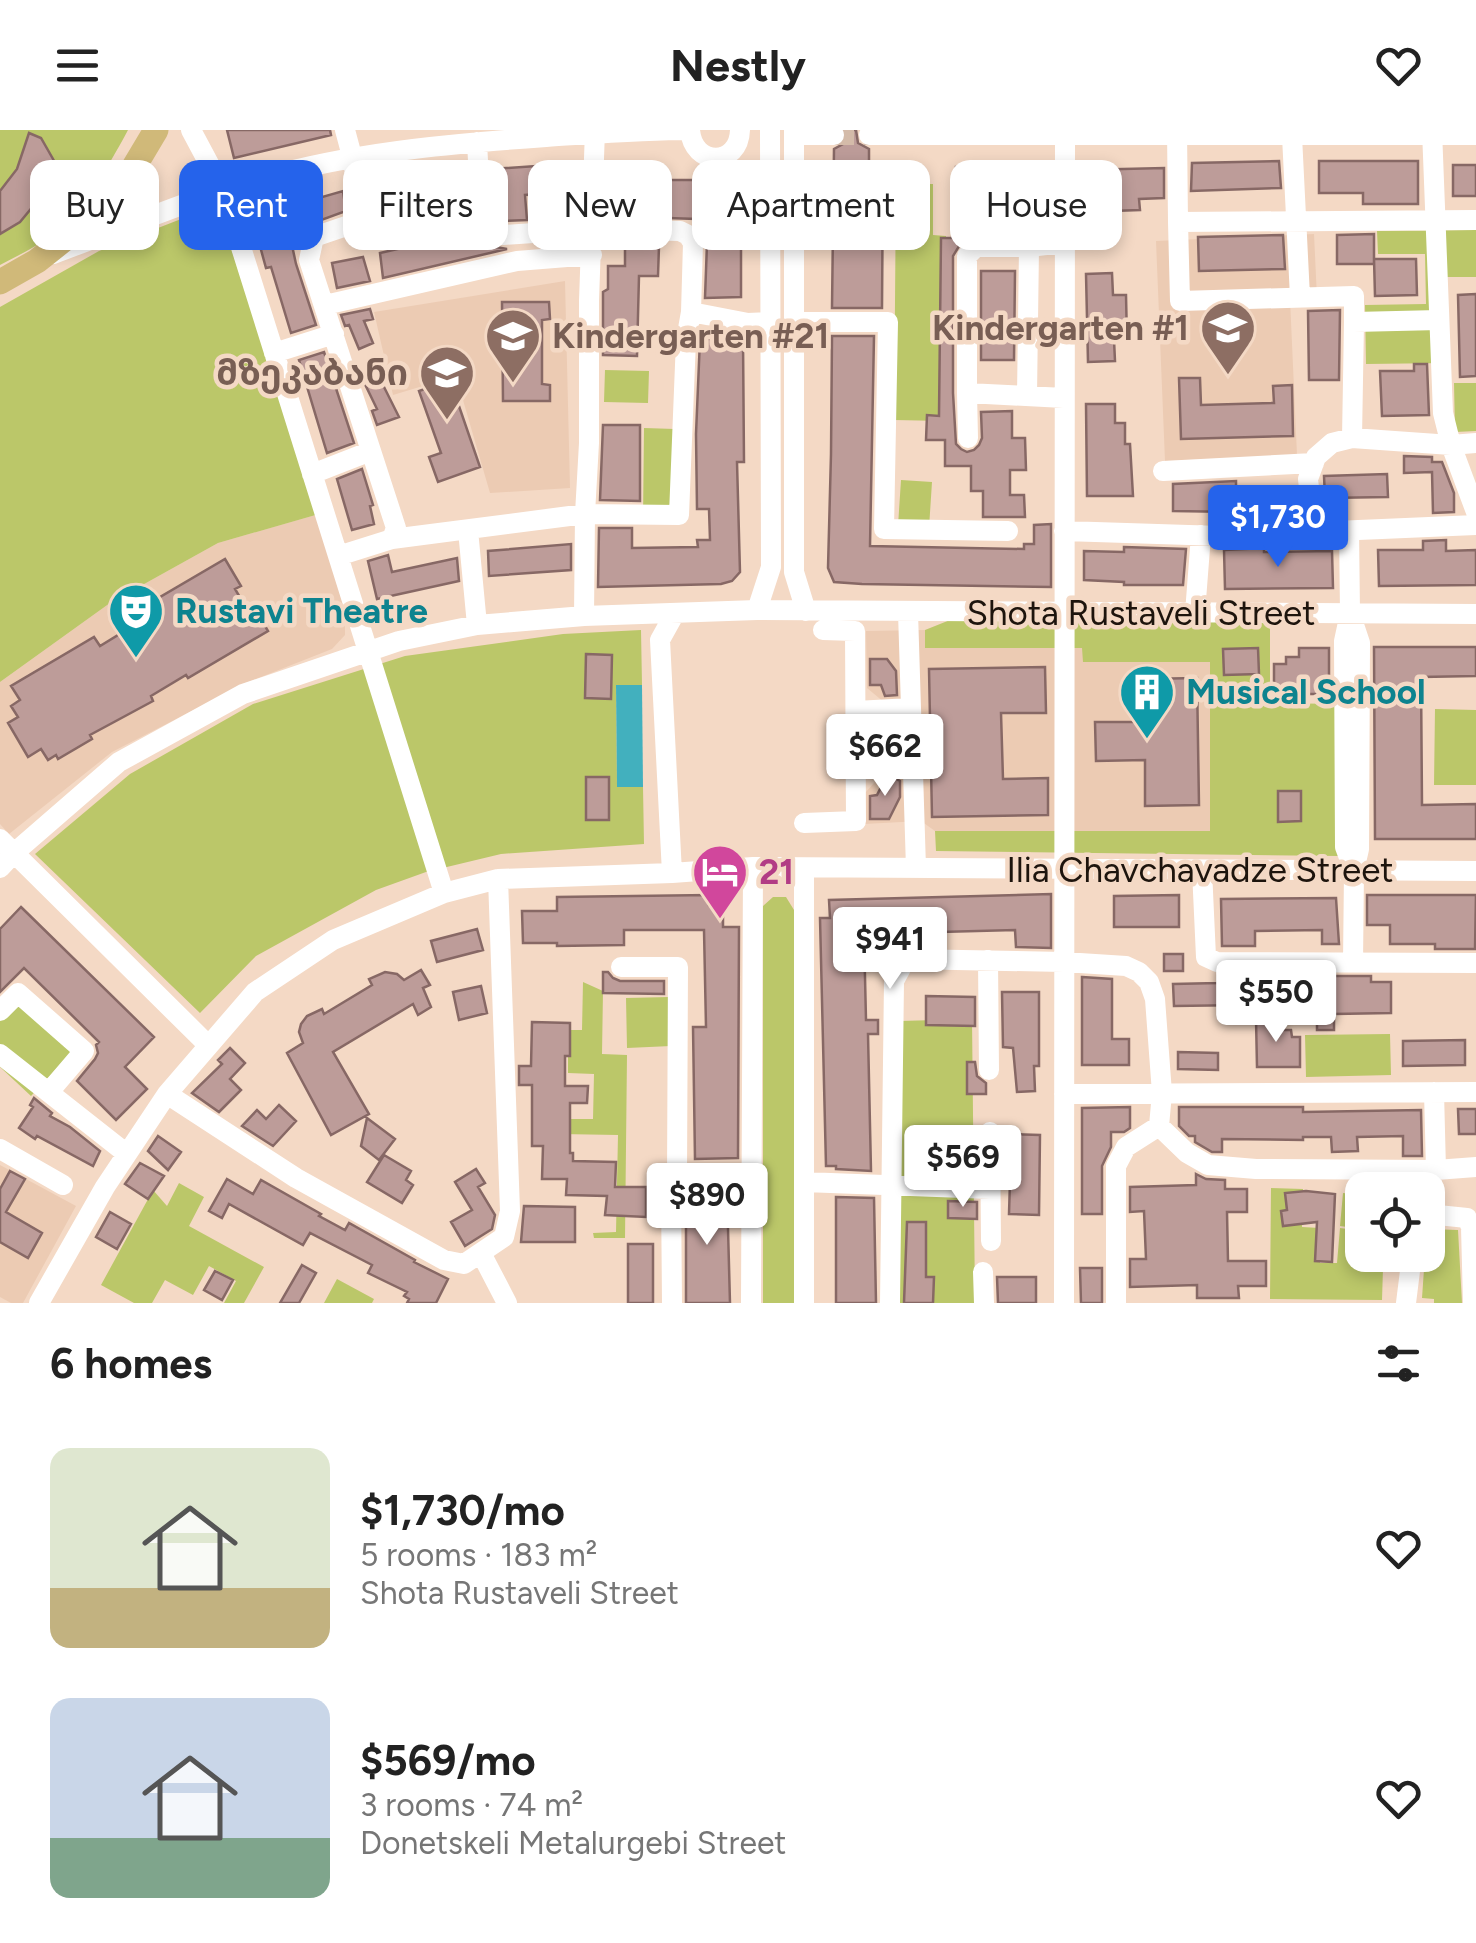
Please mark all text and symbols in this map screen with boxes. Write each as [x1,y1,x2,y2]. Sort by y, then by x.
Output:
icon: menu [50,38,105,93]
text: Nestly [670,38,806,92]
icon: heart [1371,38,1426,93]
chip: Buy [30,160,159,250]
chip: Rent [179,160,323,250]
chip: Filters [343,160,508,250]
chip: New [528,160,672,250]
chip: Apartment [692,160,930,250]
chip: House [950,160,1122,250]
school or university icon: Kindergarten #1 [1198,298,1258,377]
school or university icon: Kindergarten #21 [483,306,543,385]
place label: Kindergarten #1 [932,307,1189,349]
place label: Kindergarten #21 [552,315,829,357]
school or university icon: მზეკაბანი [417,343,477,422]
place label: მზეკაბანი [216,352,408,394]
pin: $1,730 [1197,485,1359,570]
text: $1,730 [1230,498,1326,536]
theatre icon: Rustavi Theatre [106,581,166,660]
place label: Rustavi Theatre [175,590,428,632]
street label: Shota Rustaveli Street [967,592,1315,634]
building icon: Musical School [1117,662,1177,741]
place label: Musical School [1186,671,1426,713]
pin: $662 [826,714,944,799]
text: $662 [848,727,922,765]
hotel icon: 21 [690,842,750,921]
street label: Ilia Chavchavadze Street [1006,849,1394,891]
place label: 21 [759,851,794,893]
pin: $941 [831,907,949,992]
text: $941 [855,920,925,958]
pin: $550 [1217,960,1335,1045]
text: $550 [1238,973,1314,1011]
pin: $569 [904,1125,1022,1210]
text: $569 [926,1138,1000,1176]
pin: $890 [648,1163,766,1248]
map controls [1345,1172,1445,1272]
button: locate [1345,1172,1445,1272]
text: $890 [669,1176,745,1214]
icon: filters [1371,1336,1426,1391]
text: 6 homes [50,1338,212,1389]
text: $1,730/mo [360,1485,565,1536]
icon: home [130,1488,250,1608]
icon: heart [1371,1521,1426,1576]
text: 5 rooms · 183 m² [360,1536,597,1574]
text: Shota Rustaveli Street [360,1574,679,1612]
text: $569/mo [360,1735,536,1786]
icon: home [130,1738,250,1858]
icon: heart [1371,1771,1426,1826]
text: 3 rooms · 74 m² [360,1786,583,1824]
text: Donetskeli Metalurgebi Street [360,1824,786,1862]

